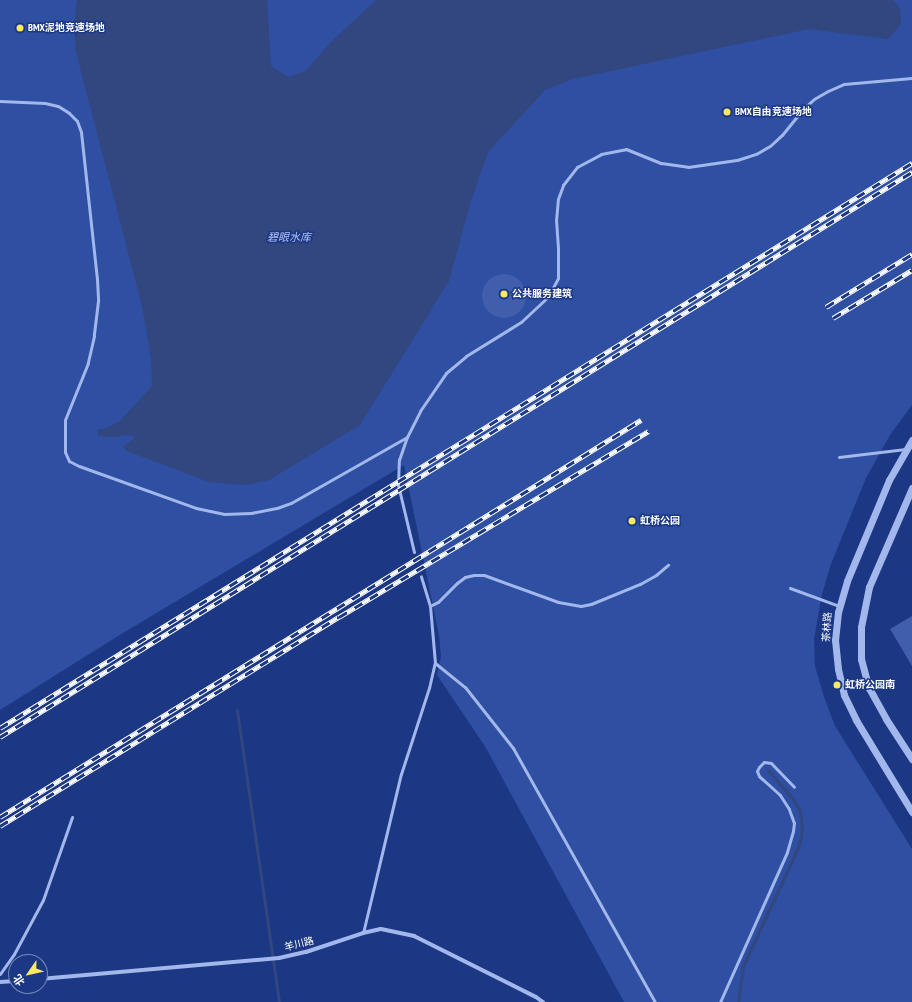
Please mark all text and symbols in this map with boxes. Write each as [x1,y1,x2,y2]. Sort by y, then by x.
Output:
place label: BMX泥地竞速场地 [28,22,105,34]
marker: BMX泥地竞速场地 [15,23,25,33]
place label: BMX自由竞速场地 [735,106,812,118]
marker: BMX自由竞速场地 [722,107,732,117]
water label: 碧眼水库 [267,230,311,244]
place label: 公共服务建筑 [512,288,572,300]
marker: 公共服务建筑 [499,289,509,299]
place label: 虹桥公园 [640,515,680,527]
marker: 虹桥公园 [627,516,637,526]
street label: 茶林路 [820,612,834,642]
place label: 虹桥公园南 [845,679,895,691]
marker: 虹桥公园南 [832,680,842,690]
street label: 羊川路 [283,935,315,953]
north arrow [8,954,48,994]
text: 北 [10,972,28,989]

